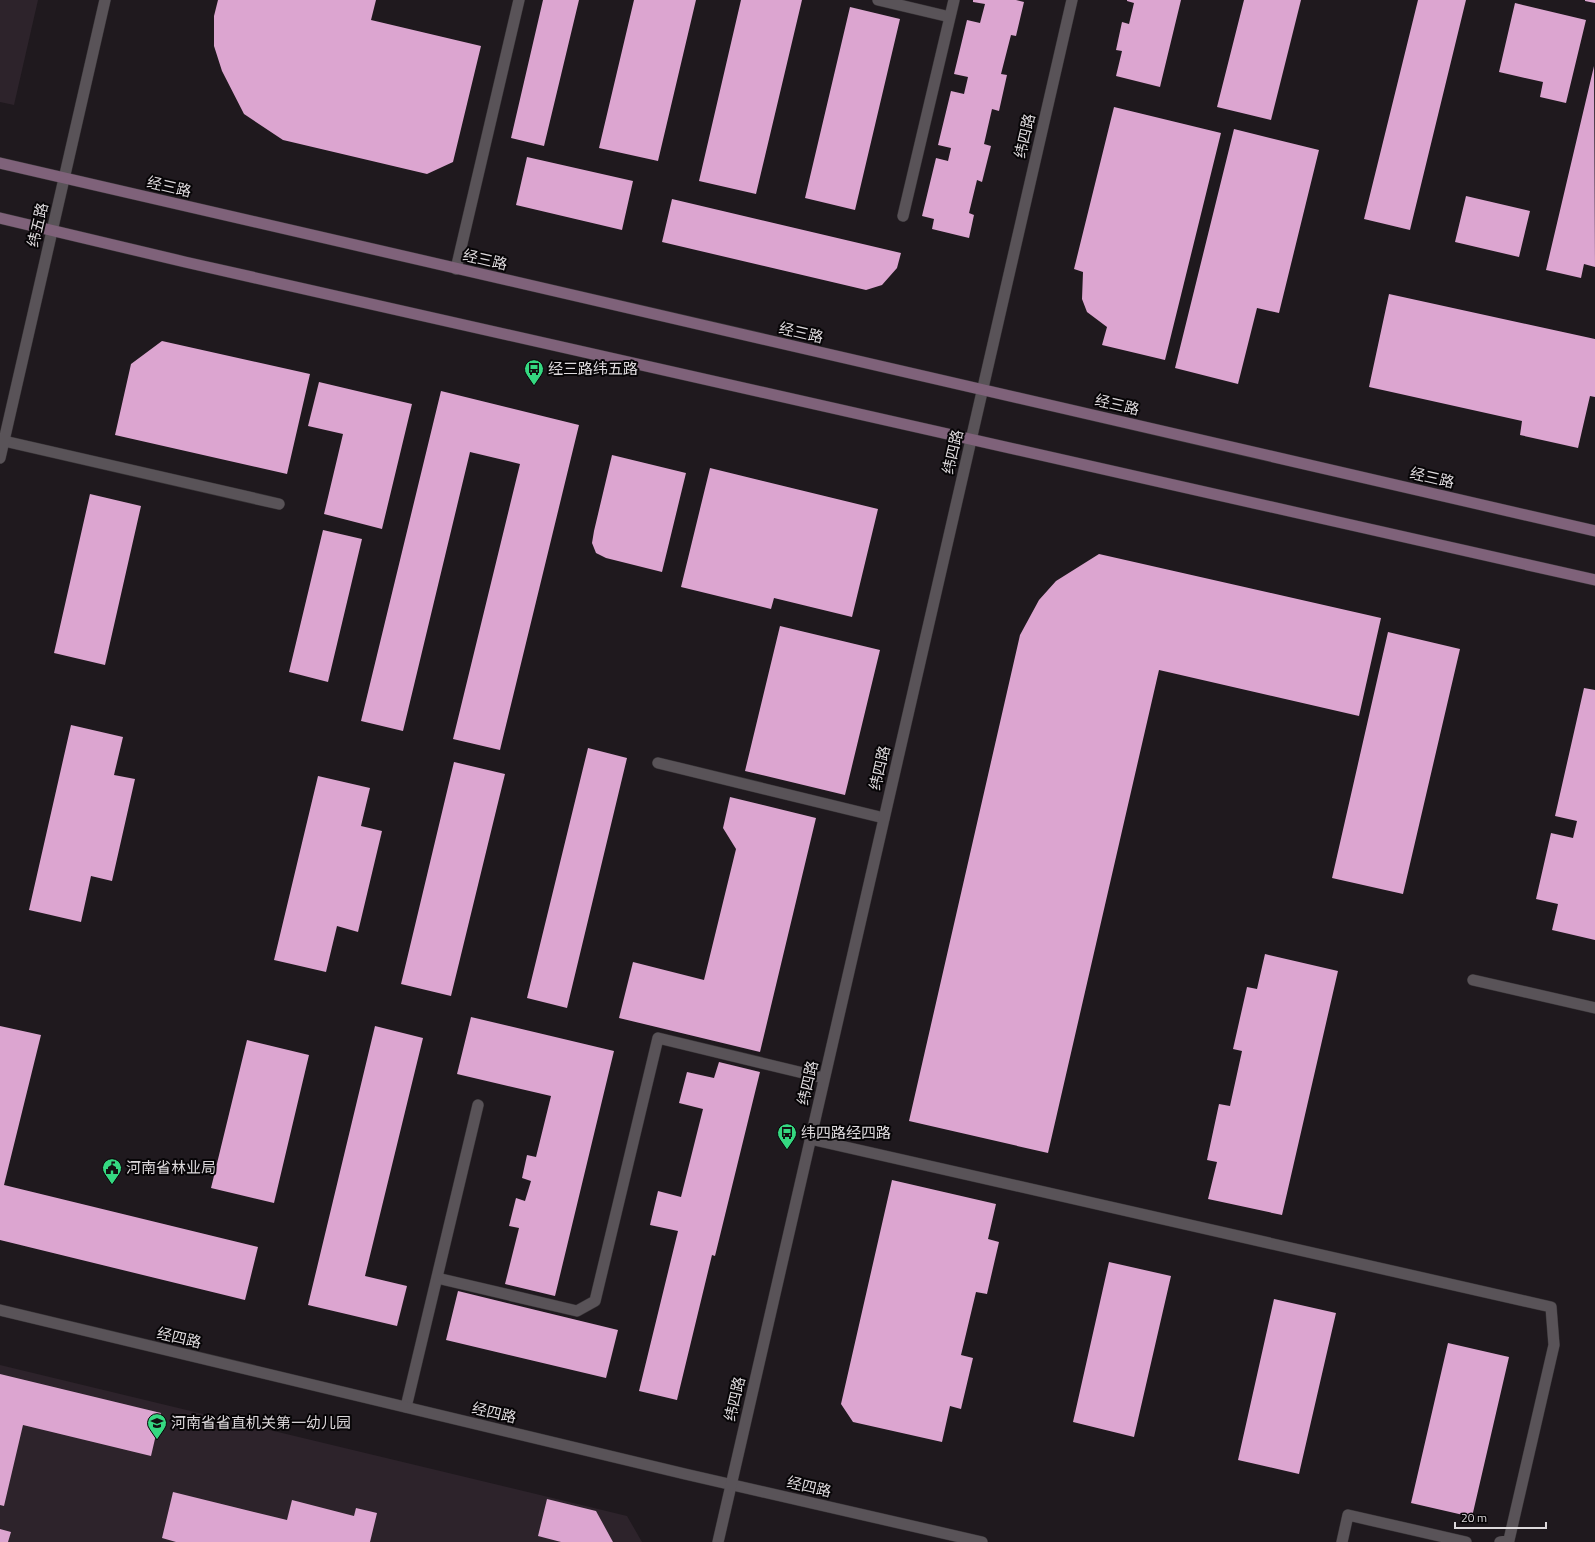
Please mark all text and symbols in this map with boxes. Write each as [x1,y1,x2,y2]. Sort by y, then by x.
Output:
street label: 纬四路 [1008,111,1041,160]
street label: 经三路 [145,170,194,203]
street label: 纬五路 [21,200,54,249]
street label: 经三路 [461,243,510,276]
street label: 经三路 [777,316,826,349]
place label: 经三路纬五路 [548,357,638,380]
bus stop icon: 经三路纬五路 [523,358,545,386]
street label: 经三路 [1093,388,1142,421]
street label: 纬四路 [936,427,969,476]
street label: 经三路 [1408,461,1457,494]
street label: 纬四路 [863,743,896,792]
street label: 纬四路 [791,1058,824,1107]
place label: 纬四路经四路 [801,1121,891,1144]
bus stop icon: 纬四路经四路 [776,1122,798,1150]
place label: 河南省林业局 [126,1156,216,1179]
public building icon: 河南省林业局 [101,1157,123,1185]
street label: 经四路 [155,1321,204,1354]
street label: 纬四路 [718,1374,751,1423]
street label: 经四路 [470,1396,519,1429]
place label: 河南省省直机关第一幼儿园 [171,1411,351,1434]
school or university icon: 河南省省直机关第一幼儿园 [146,1412,168,1440]
street label: 经四路 [785,1470,834,1503]
scale bar [1455,1504,1546,1530]
text: 20 m [1461,1508,1487,1527]

